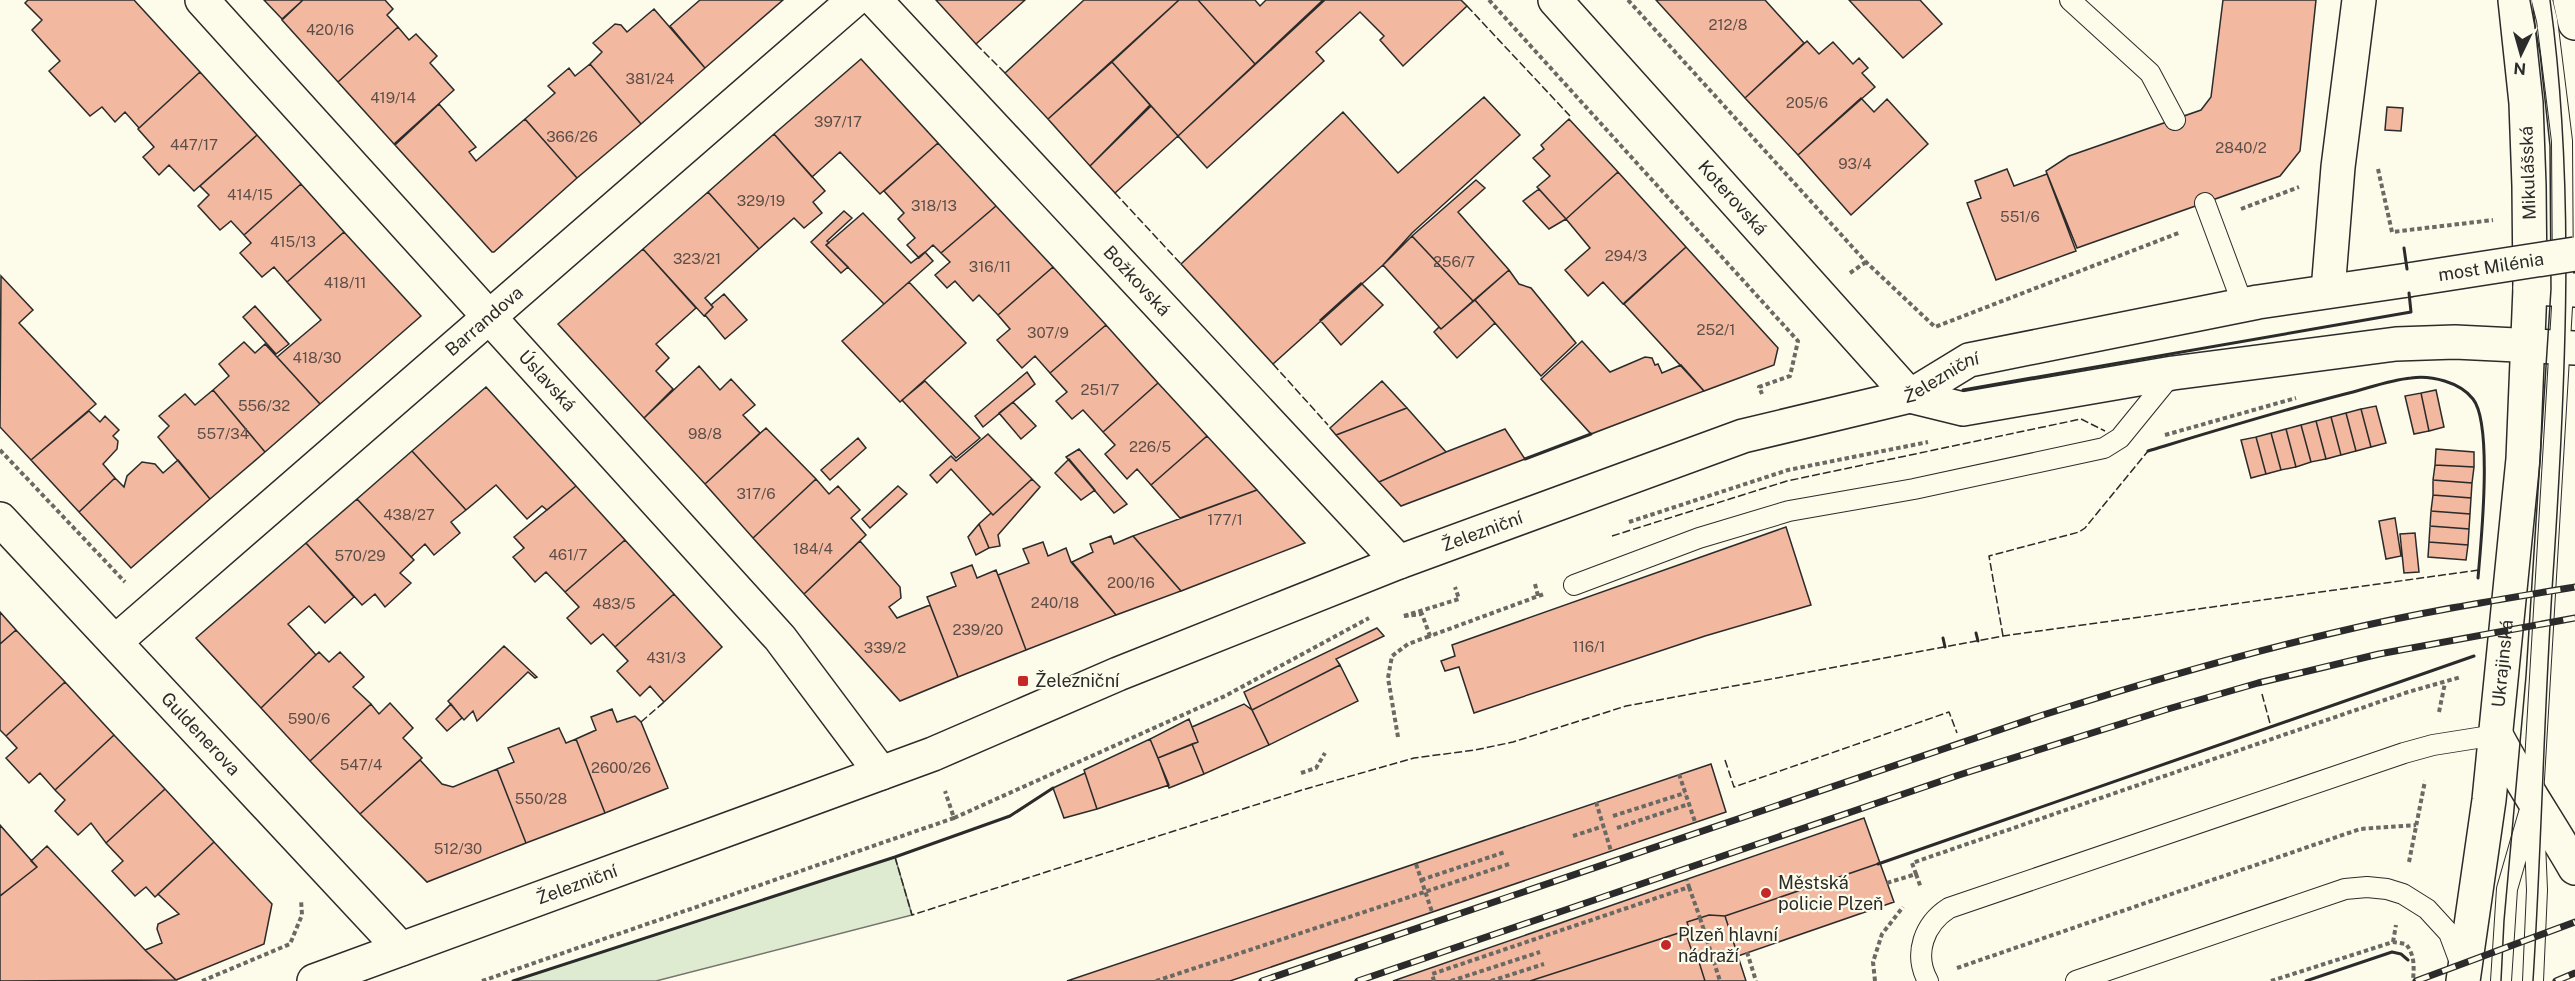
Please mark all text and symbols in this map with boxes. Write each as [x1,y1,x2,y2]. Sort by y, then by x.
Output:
house number: 212/8 [1709,16,1747,33]
house number: 420/16 [306,21,354,38]
north arrow [2491,24,2551,84]
text: N [2513,58,2527,78]
house number: 381/24 [626,70,674,87]
house number: 419/14 [370,89,416,106]
house number: 205/6 [1786,94,1828,111]
house number: 397/17 [814,113,862,130]
street label: Mikulášská [2515,126,2540,220]
house number: 366/26 [546,128,598,145]
house number: 447/17 [170,136,218,153]
house number: 2840/2 [2215,139,2267,156]
house number: 93/4 [1838,155,1872,172]
street label: Koterovská [1694,156,1772,239]
house number: 414/15 [227,186,273,203]
house number: 329/19 [737,192,785,209]
house number: 318/13 [911,197,957,214]
house number: 551/6 [2000,208,2040,225]
house number: 415/13 [270,233,316,250]
street label: Božkovská [1099,241,1175,320]
house number: 294/3 [1605,247,1647,264]
street label: most Milénia [2437,248,2545,285]
house number: 323/21 [673,250,721,267]
house number: 256/7 [1433,253,1475,270]
house number: 316/11 [969,258,1011,275]
house number: 418/11 [324,274,366,291]
street label: Barrandova [441,282,527,360]
house number: 252/1 [1697,321,1735,338]
house number: 307/9 [1027,324,1069,341]
street label: Úslavská [515,345,580,415]
street label: Železniční [1902,347,1981,407]
house number: 418/30 [292,349,342,366]
house number: 251/7 [1081,381,1119,398]
house number: 556/32 [238,397,290,414]
house number: 557/34 [197,425,249,442]
house number: 98/8 [688,425,722,442]
house number: 226/5 [1129,438,1171,455]
house number: 317/6 [736,485,776,502]
house number: 438/27 [383,506,435,523]
street label: Železniční [1439,506,1526,555]
house number: 177/1 [1207,511,1243,528]
house number: 184/4 [793,540,833,557]
house number: 461/7 [548,546,588,563]
house number: 570/29 [334,547,386,564]
house number: 200/16 [1107,574,1155,591]
house number: 240/18 [1031,594,1079,611]
house number: 483/5 [592,595,636,612]
street label: Ukrajinská [2487,619,2517,708]
house number: 239/20 [952,621,1004,638]
house number: 116/1 [1573,638,1605,655]
house number: 339/2 [864,639,906,656]
house number: 431/3 [646,649,686,666]
place label: Železniční [1035,670,1120,691]
marker: Železniční [1016,674,1030,688]
street label: Guldenerova [157,688,245,780]
house number: 590/6 [288,710,330,727]
house number: 547/4 [340,756,382,773]
house number: 2600/26 [591,759,651,776]
house number: 550/28 [515,790,567,807]
house number: 512/30 [434,840,482,857]
street label: Železniční [533,860,621,909]
place label: Městská policie Plzeň [1778,872,1884,914]
marker: Městská policie Plzeň [1759,886,1773,900]
place label: Plzeň hlavní nádraží [1678,924,1778,966]
marker: Plzeň hlavní nádraží [1659,938,1673,952]

